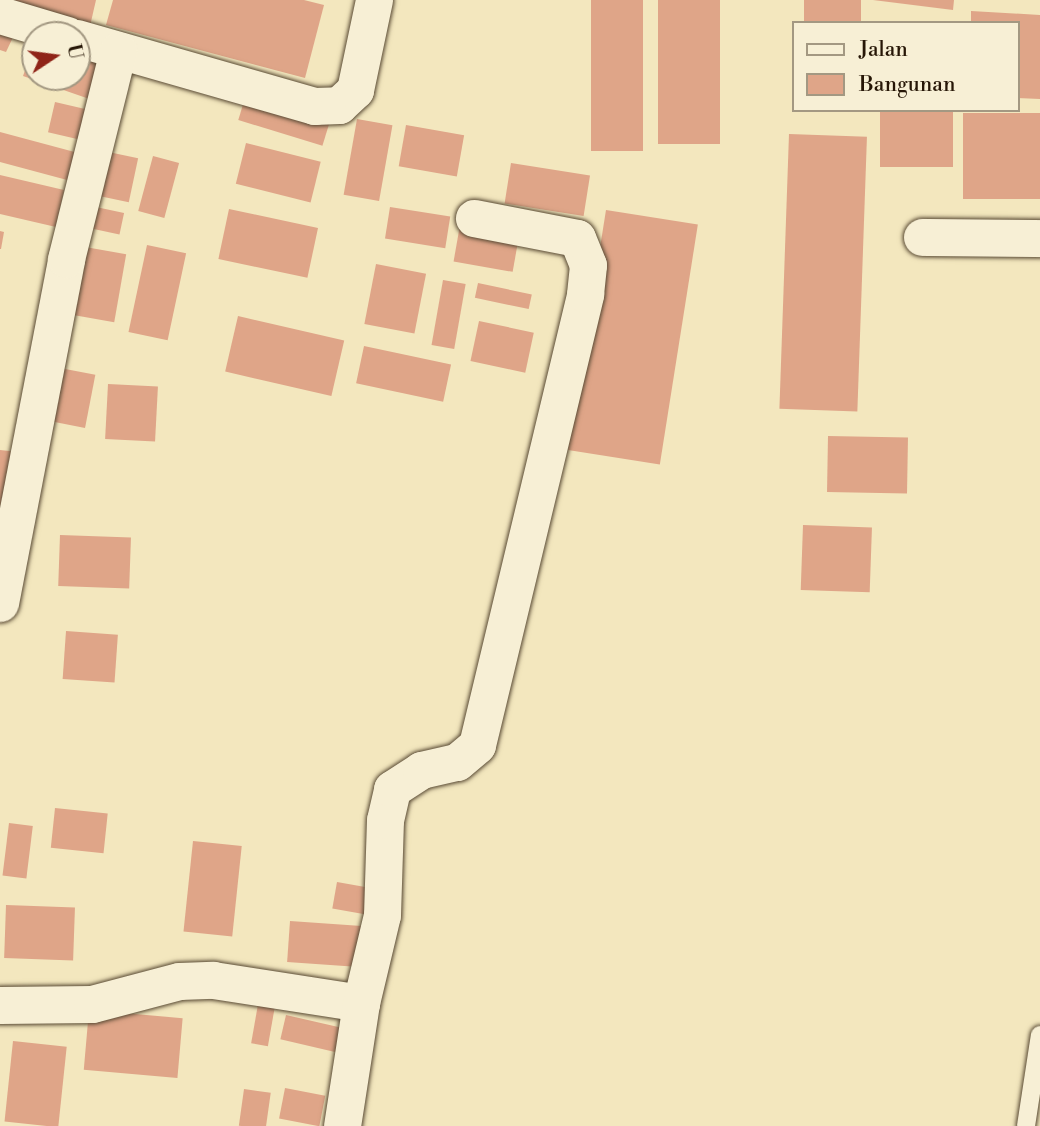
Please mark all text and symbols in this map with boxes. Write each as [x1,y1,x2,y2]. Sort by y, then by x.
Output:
north arrow [21,21,91,91]
legend [792,21,1019,112]
text: Jalan [859,37,908,63]
text: U [61,42,88,62]
text: Bangunan [859,72,955,98]

